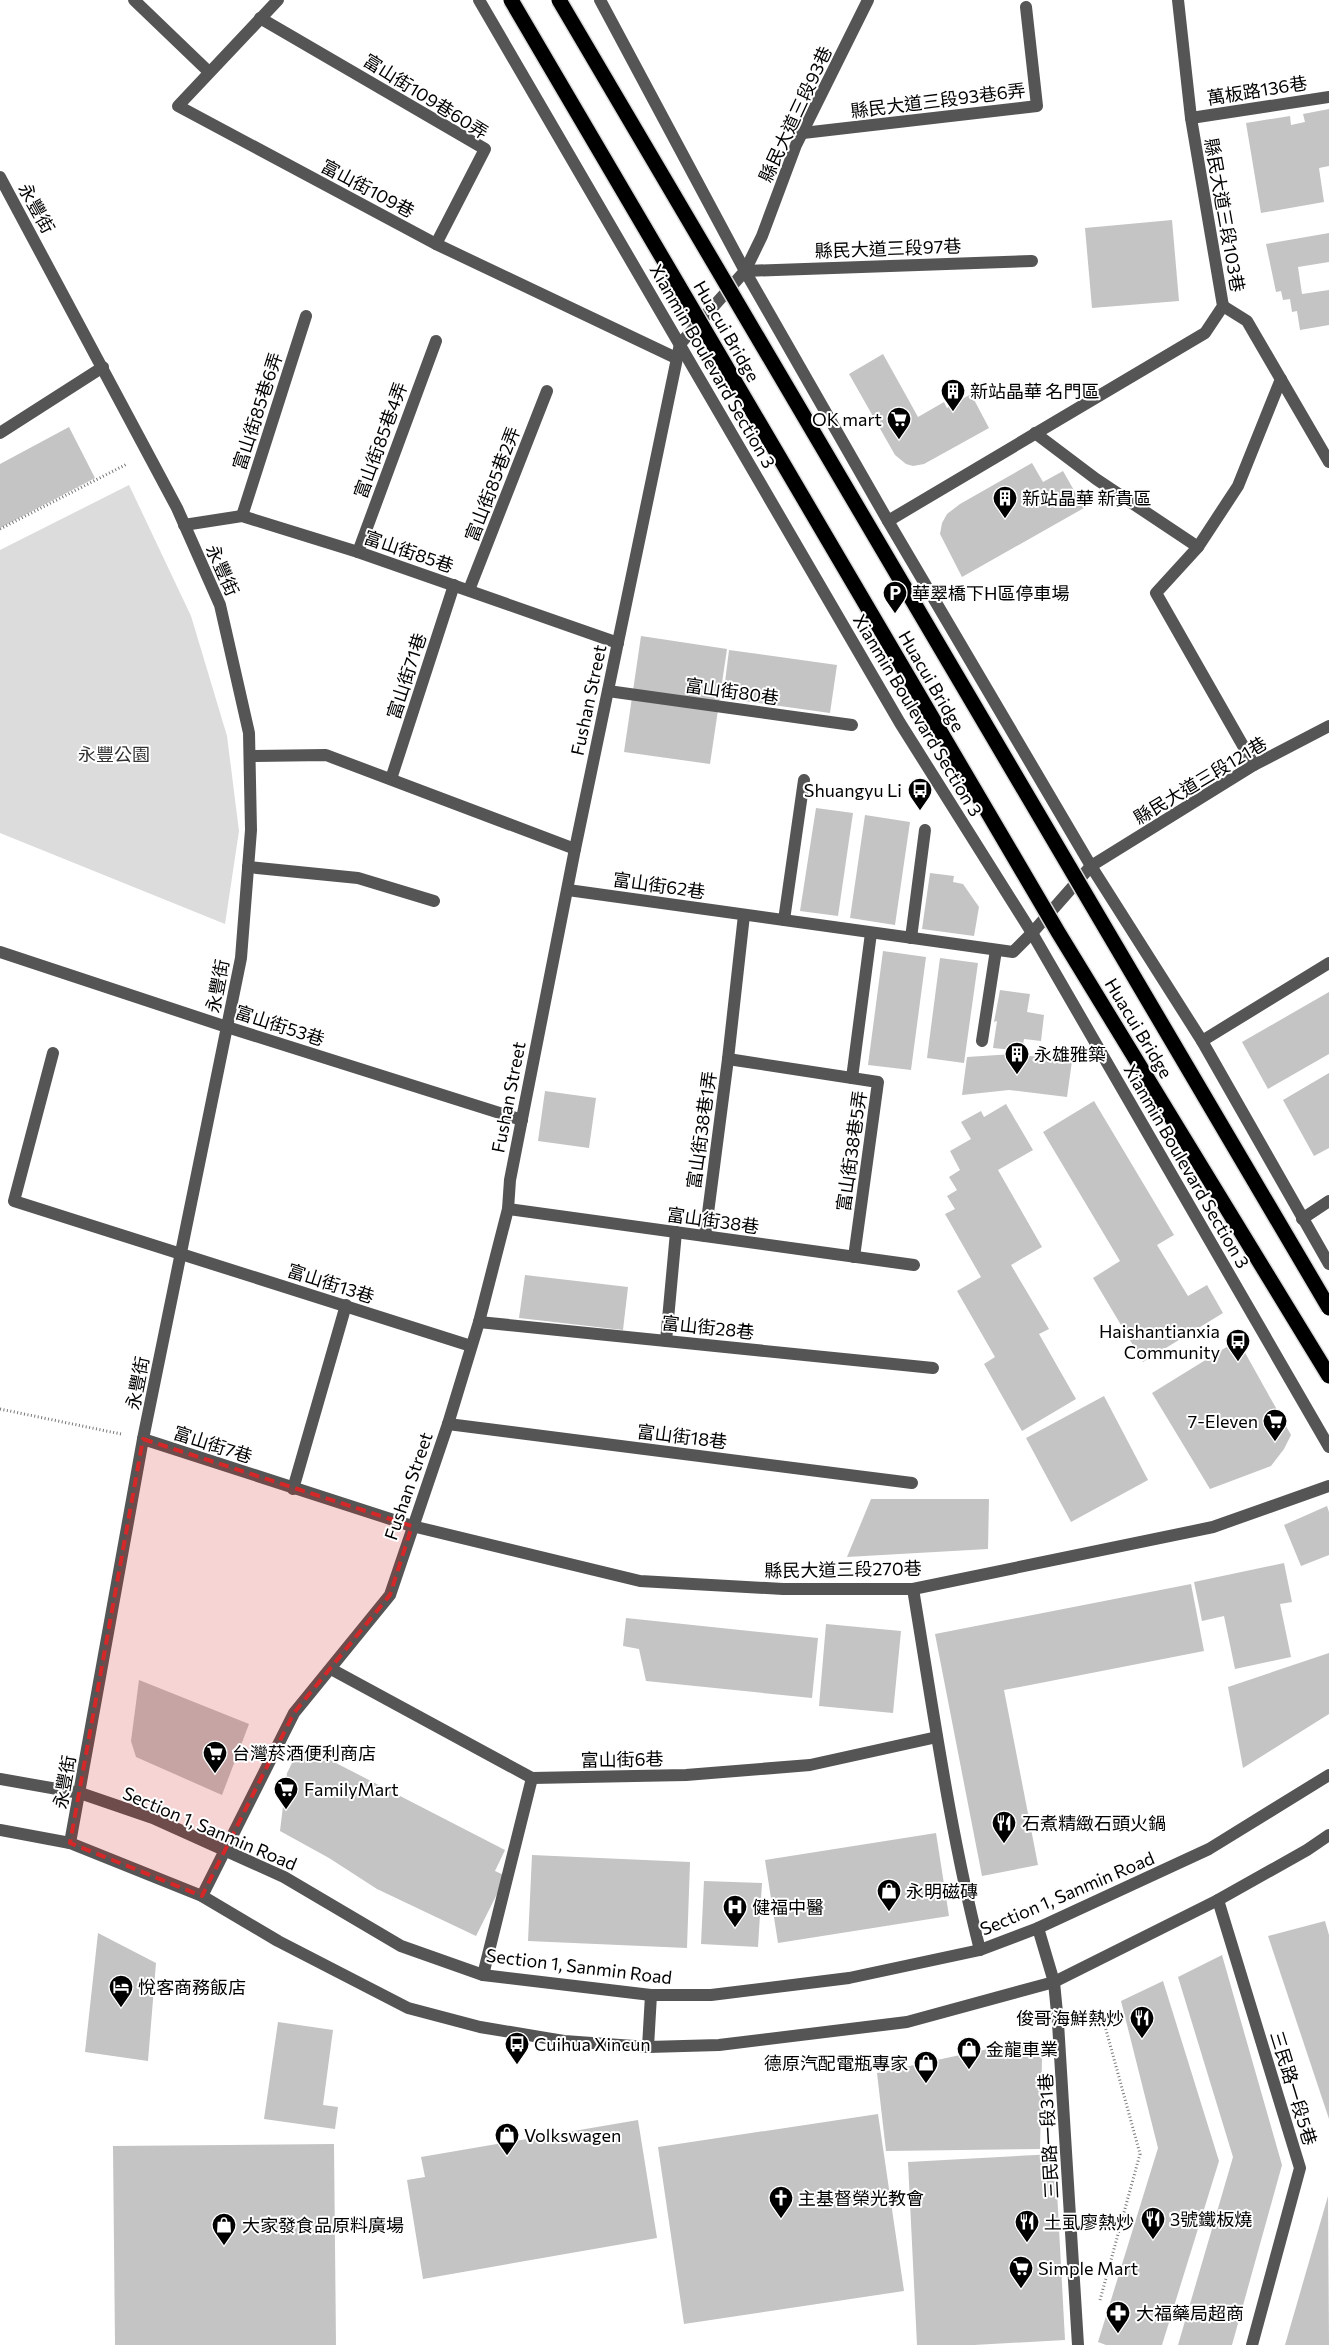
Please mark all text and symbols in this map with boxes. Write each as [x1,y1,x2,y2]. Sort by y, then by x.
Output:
street label: 縣民大道三段93巷 [754,43,836,185]
street label: 富山街109巷60弄 [360,49,492,143]
street label: 萬板路136巷 [1205,71,1309,109]
street label: 縣民大道三段93巷6弄 [849,78,1027,122]
street label: 縣民大道三段103巷 [1201,136,1249,294]
street label: 富山街109巷 [318,154,418,222]
street label: 永豐街 [14,179,60,237]
street label: 縣民大道三段97巷 [814,234,962,262]
street label: Xianmin Boulevard Section 3 [646,260,780,472]
street label: Huacui Bridge [689,277,765,385]
street label: 富山街85巷6弄 [228,349,286,473]
building icon: 新站晶華 名門區 [940,378,966,412]
street label: 富山街85巷4弄 [349,379,411,501]
place label: 新站晶華 名門區 [970,380,1099,402]
supermarket icon: OK mart [886,406,912,440]
place label: OK mart [812,408,882,430]
street label: 富山街85巷2弄 [460,423,524,545]
building icon: 新站晶華 新貴區 [992,485,1018,519]
place label: 新站晶華 新貴區 [1022,487,1151,509]
street label: 富山街85巷 [361,525,457,577]
street label: 永豐街 [202,541,244,599]
parking icon: 華翠橋下H區停車場 [882,580,908,614]
place label: 華翠橋下H區停車場 [912,582,1070,604]
street label: Xianmin Boulevard Section 3 [849,610,987,820]
street label: Huacui Bridge [894,627,970,735]
street label: 富山街71巷 [382,630,430,722]
street label: Fushan Street [566,643,610,757]
street label: 富山街80巷 [684,674,780,708]
street label: 縣民大道三段121巷 [1129,732,1271,828]
park label: 永豐公園 [78,743,150,765]
bus stop icon: Shuangyu Li [907,777,933,811]
place label: Shuangyu Li [804,779,902,801]
street label: 富山街62巷 [611,868,707,902]
street label: 永豐街 [201,957,233,1015]
street label: Huacui Bridge [1100,974,1178,1082]
street label: 富山街53巷 [233,1000,327,1050]
street label: Fushan Street [486,1040,530,1154]
building icon: 永雄雅築 [1004,1041,1030,1075]
place label: 永雄雅築 [1034,1043,1106,1065]
street label: Xianmin Boulevard Section 3 [1120,1060,1254,1272]
street label: 富山街38巷1弄 [682,1070,720,1190]
street label: 富山街38巷5弄 [832,1089,870,1213]
street label: 富山街38巷 [665,1203,761,1237]
street label: 富山街13巷 [285,1259,377,1307]
street label: 富山街28巷 [661,1311,755,1343]
place label: Haishantianxia Community [1099,1320,1220,1363]
bus stop icon: Haishantianxia Community [1225,1328,1251,1362]
street label: 永豐街 [121,1354,153,1412]
supermarket icon: 7-Eleven [1262,1408,1288,1442]
place label: 7-Eleven [1188,1410,1258,1432]
street label: 富山街18巷 [636,1420,728,1452]
street label: 富山街7巷 [171,1421,255,1467]
street label: Fushan Street [379,1429,437,1543]
street label: 縣民大道三段270巷 [764,1557,922,1581]
supermarket icon: 台灣菸酒便利商店 [202,1740,228,1774]
place label: 台灣菸酒便利商店 [232,1742,376,1764]
street label: 富山街6巷 [580,1747,664,1771]
street label: 永豐街 [48,1754,80,1810]
supermarket icon: FamilyMart [273,1776,299,1810]
place label: FamilyMart [304,1778,399,1800]
street label: Section 1, Sanmin Road [120,1781,300,1875]
restaurant icon: 石煮精緻石頭火鍋 [991,1810,1017,1844]
place label: 石煮精緻石頭火鍋 [1022,1812,1166,1834]
street label: Section 1, Sanmin Road [977,1846,1157,1940]
shop icon: 永明磁磚 [876,1878,902,1912]
place label: 永明磁磚 [906,1880,978,1902]
hospital icon: 健福中醫 [722,1894,748,1928]
place label: 健福中醫 [752,1896,824,1918]
street label: Section 1, Sanmin Road [485,1944,673,1988]
hotel icon: 悅客商務飯店 [108,1974,134,2008]
place label: 悅客商務飯店 [138,1976,246,1998]
restaurant icon: 俊哥海鮮熱炒 [1129,2005,1155,2039]
place label: 俊哥海鮮熱炒 [1016,2007,1124,2029]
street label: 三民路一段5巷 [1266,2028,1322,2148]
bus stop icon: Cuihua Xincun [504,2031,530,2065]
place label: Cuihua Xincun [534,2033,651,2055]
shop icon: 金龍車業 [956,2036,982,2070]
place label: 金龍車業 [986,2038,1058,2060]
shop icon: 德原汽配電瓶專家 [913,2050,939,2084]
place label: 德原汽配電瓶專家 [764,2052,908,2074]
street label: 三民路一段31巷 [1034,2073,1062,2199]
shop icon: Volkswagen [494,2122,520,2156]
place label: Volkswagen [524,2124,621,2146]
church icon: 主基督榮光教會 [768,2185,794,2219]
place label: 主基督榮光教會 [798,2187,924,2209]
restaurant icon: 3號鐵板燒 [1140,2206,1166,2240]
place label: 3號鐵板燒 [1170,2208,1252,2230]
restaurant icon: 土虱廖熱炒 [1014,2209,1040,2243]
place label: 土虱廖熱炒 [1044,2211,1134,2233]
shop icon: 大家發食品原料廣場 [211,2212,237,2246]
place label: 大家發食品原料廣場 [242,2214,404,2236]
supermarket icon: Simple Mart [1008,2255,1034,2289]
place label: Simple Mart [1038,2257,1138,2279]
pharmacy icon: 大福藥局超商 [1105,2300,1131,2334]
place label: 大福藥局超商 [1136,2302,1244,2324]

